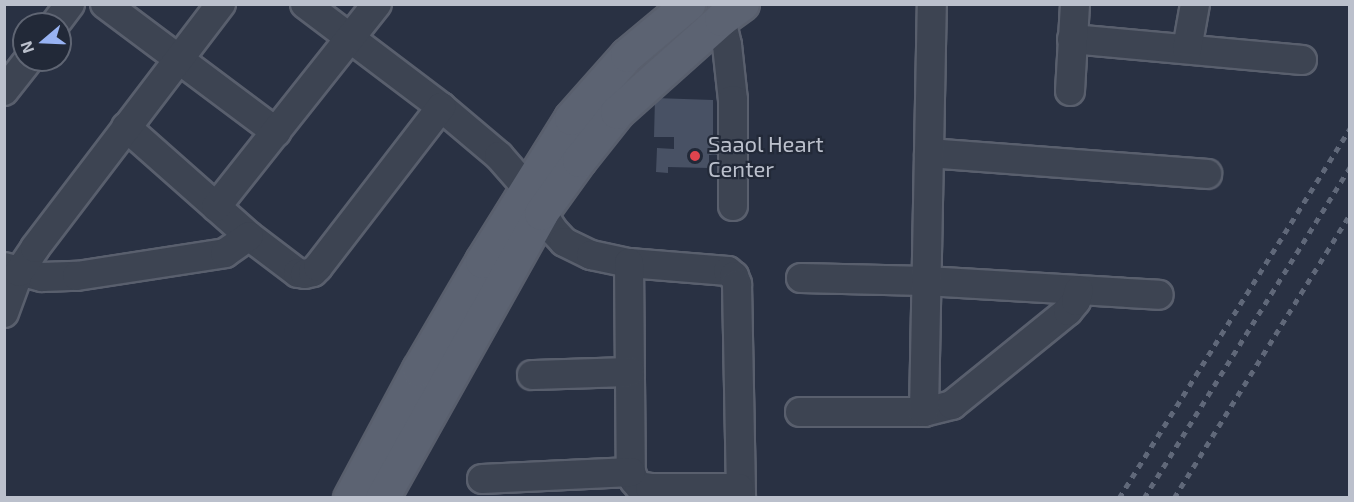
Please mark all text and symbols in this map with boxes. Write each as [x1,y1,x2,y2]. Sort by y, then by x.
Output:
north arrow [12,12,72,72]
text: N [16,39,37,56]
place label: Saaol Heart Center [708,130,824,182]
marker: Saaol Heart Center [686,147,704,165]

